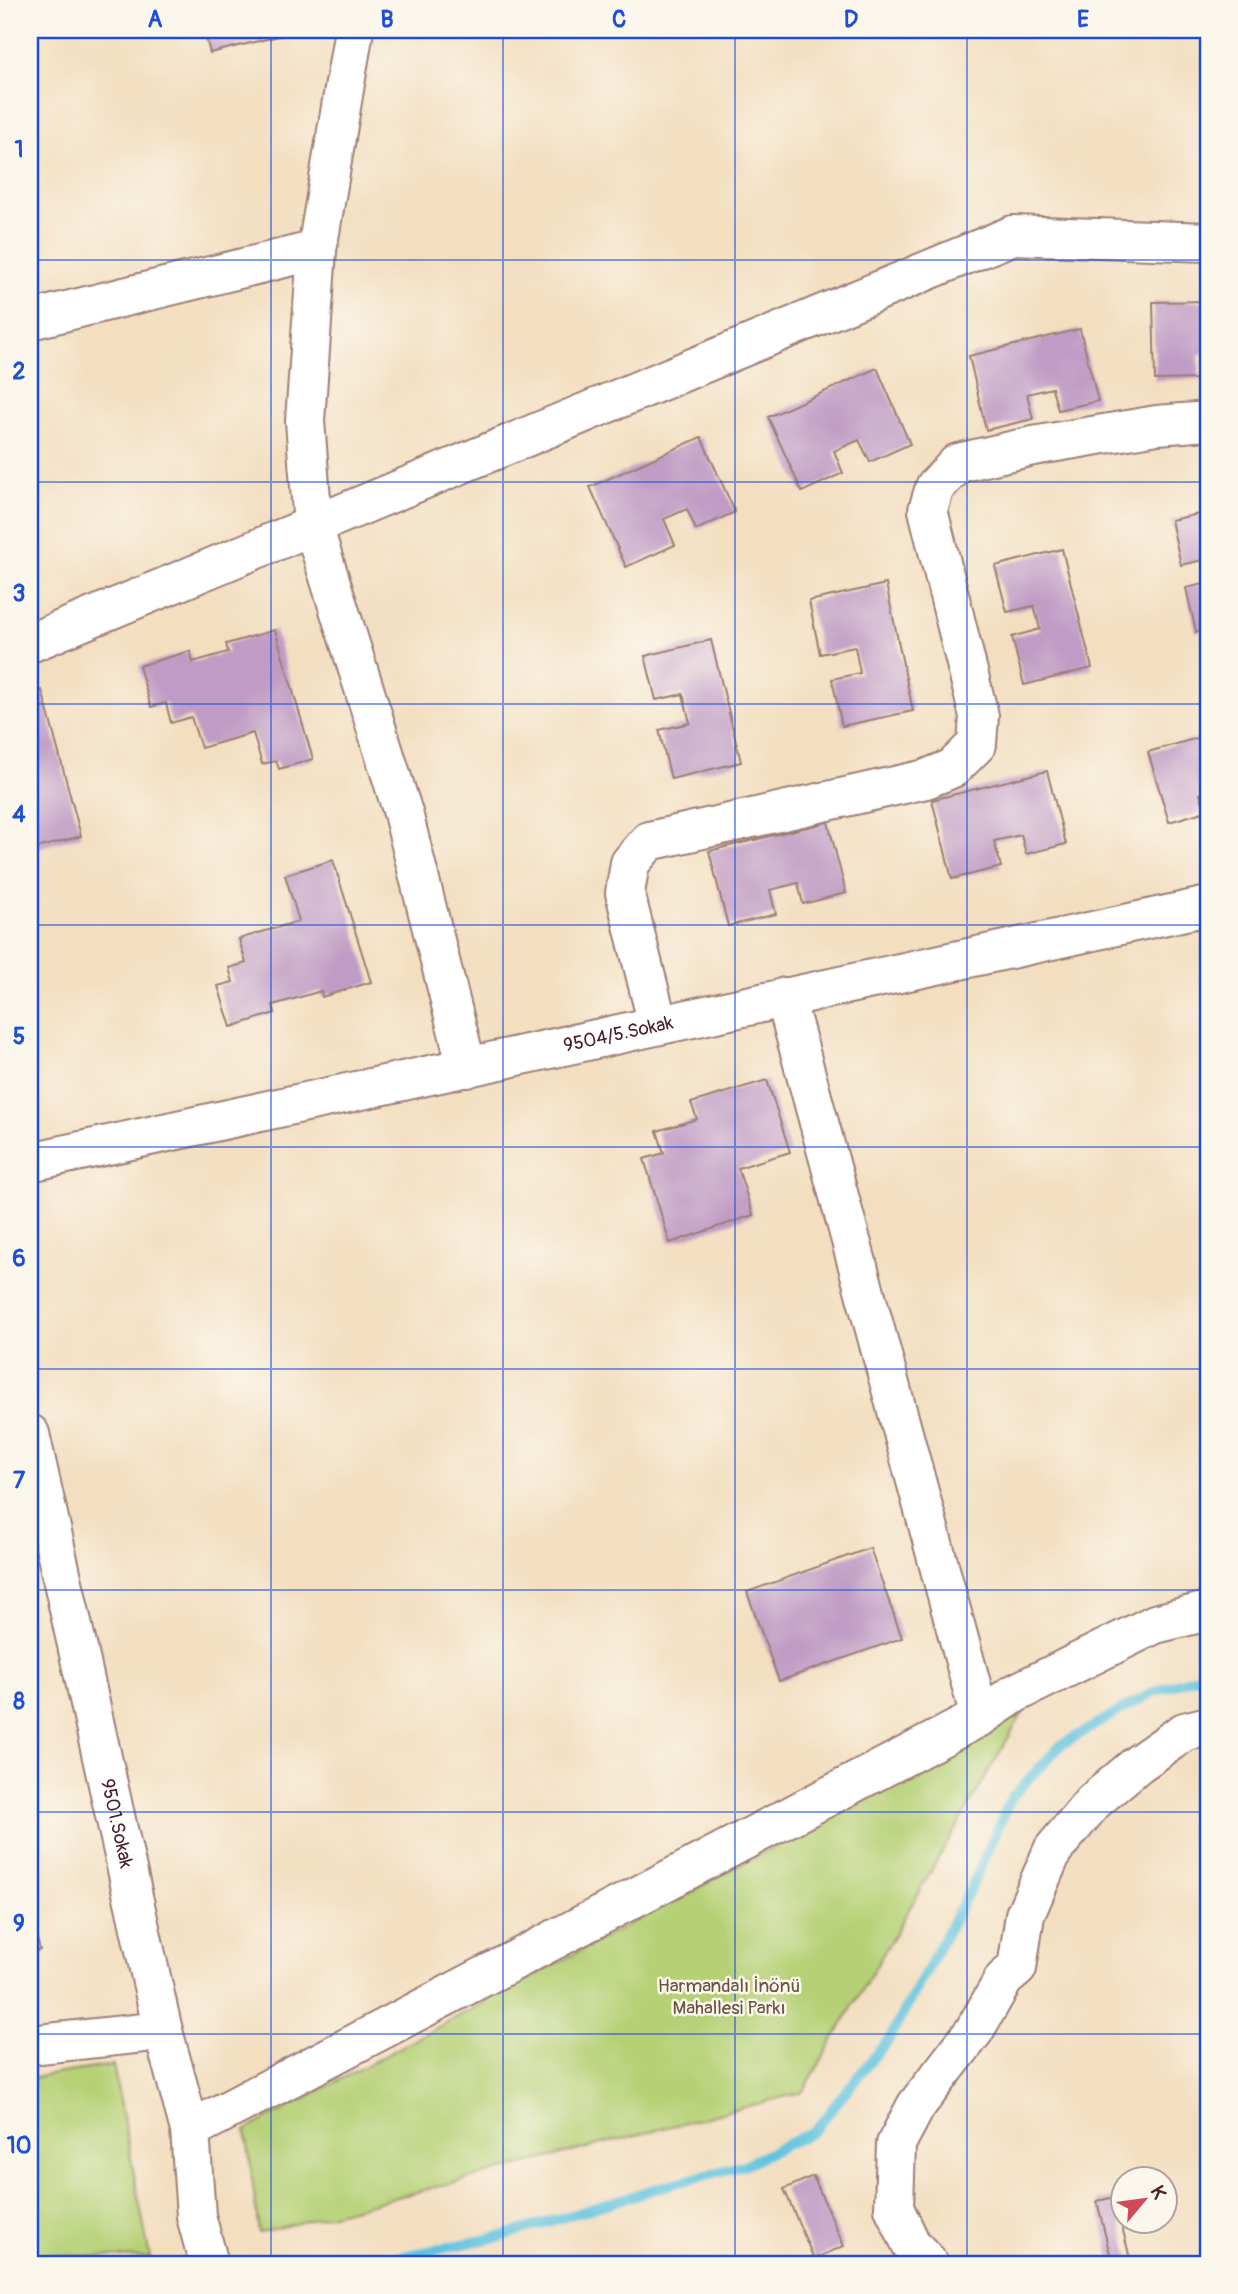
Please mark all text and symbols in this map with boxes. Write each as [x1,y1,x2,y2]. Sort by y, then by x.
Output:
text: A [148,5,163,34]
text: B [380,5,394,34]
text: C [612,5,626,34]
text: D [844,5,858,34]
text: E [1077,5,1089,34]
text: 1 [15,135,24,164]
text: 2 [13,357,26,386]
text: 3 [13,579,25,608]
text: 4 [12,800,26,829]
street label: 9504/5.Sokak [561,1011,675,1058]
text: 5 [13,1022,25,1051]
text: 6 [12,1244,26,1273]
text: 7 [13,1466,26,1495]
text: 8 [13,1687,25,1716]
street label: 9501.Sokak [95,1777,138,1870]
text: 9 [13,1909,25,1938]
park label: Harmandalı İnönü Mahallesi Parkı [658,1974,800,2020]
text: 10 [7,2131,31,2160]
north arrow [1108,2164,1178,2234]
text: K [1145,2181,1172,2204]

